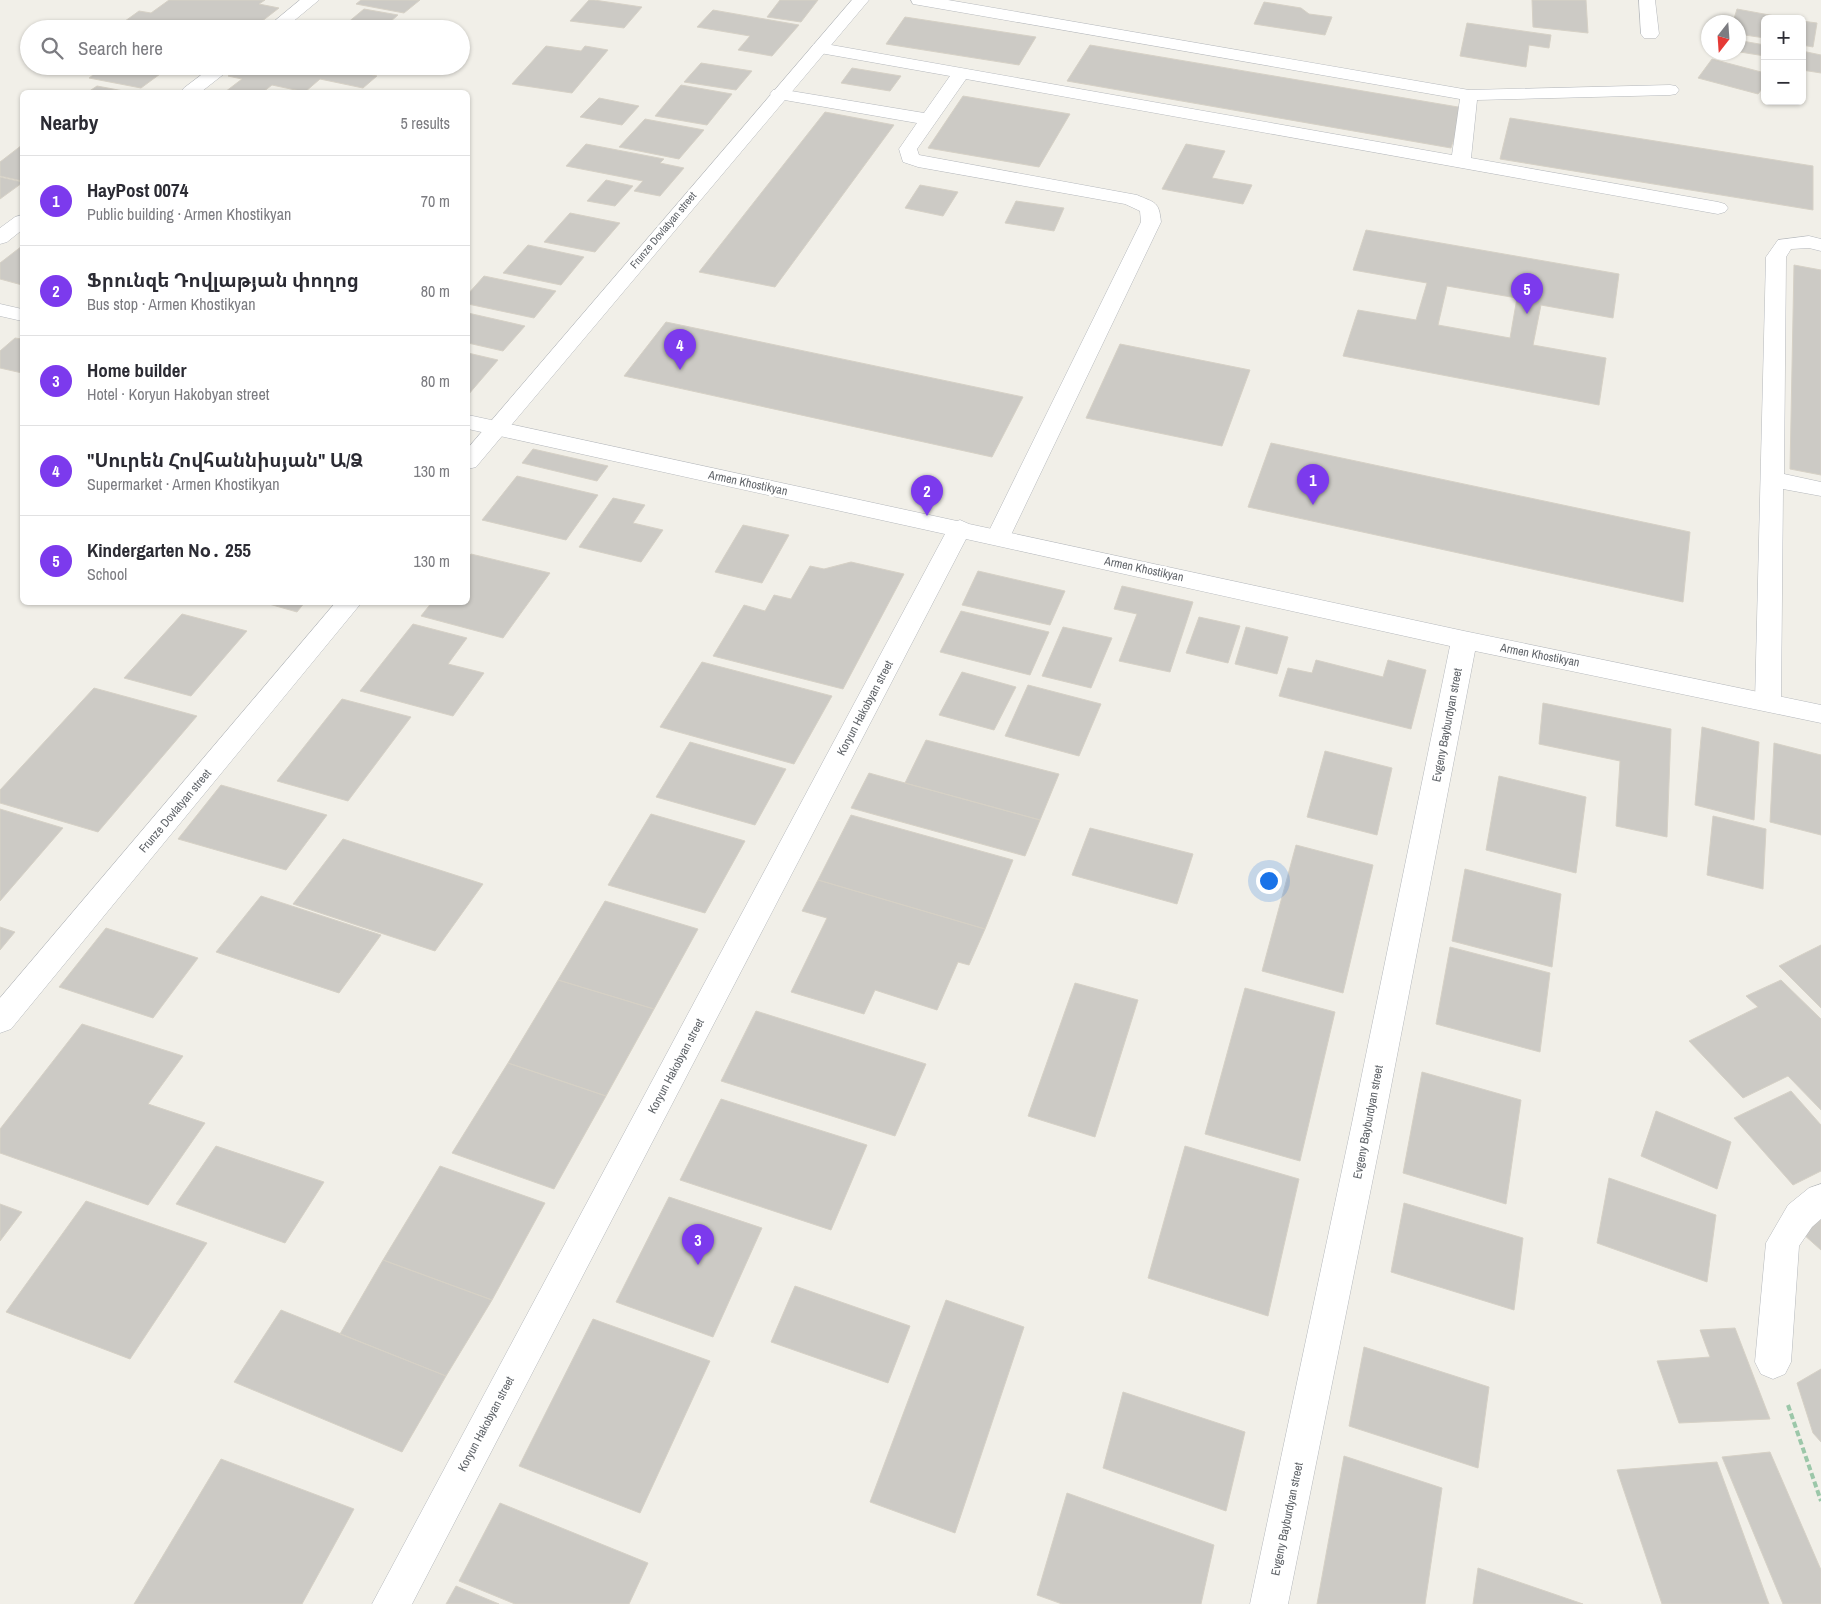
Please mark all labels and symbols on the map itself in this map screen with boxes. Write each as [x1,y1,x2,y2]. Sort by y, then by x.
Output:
north arrow [1701,15,1746,60]
street label: Frunze Dovlatyan street [627,188,699,271]
pin: 5 [1511,273,1543,314]
pin: 4 [664,329,696,370]
pin: 1 [1297,464,1329,505]
street label: Armen Khostikyan [706,467,789,499]
pin: 2 [911,475,943,516]
street label: Armen Khostikyan [1102,553,1185,585]
street label: Armen Khostikyan [1498,639,1581,671]
street label: Koryun Hakobyan street [833,657,897,758]
street label: Evgeny Bayburdyan street [1428,667,1466,783]
street label: Frunze Dovlatyan street [135,766,215,856]
your location [1256,868,1282,894]
street label: Koryun Hakobyan street [644,1015,708,1116]
street label: Evgeny Bayburdyan street [1349,1064,1387,1180]
pin: 3 [682,1224,714,1265]
street label: Koryun Hakobyan street [454,1373,518,1474]
street label: Evgeny Bayburdyan street [1267,1461,1307,1577]

